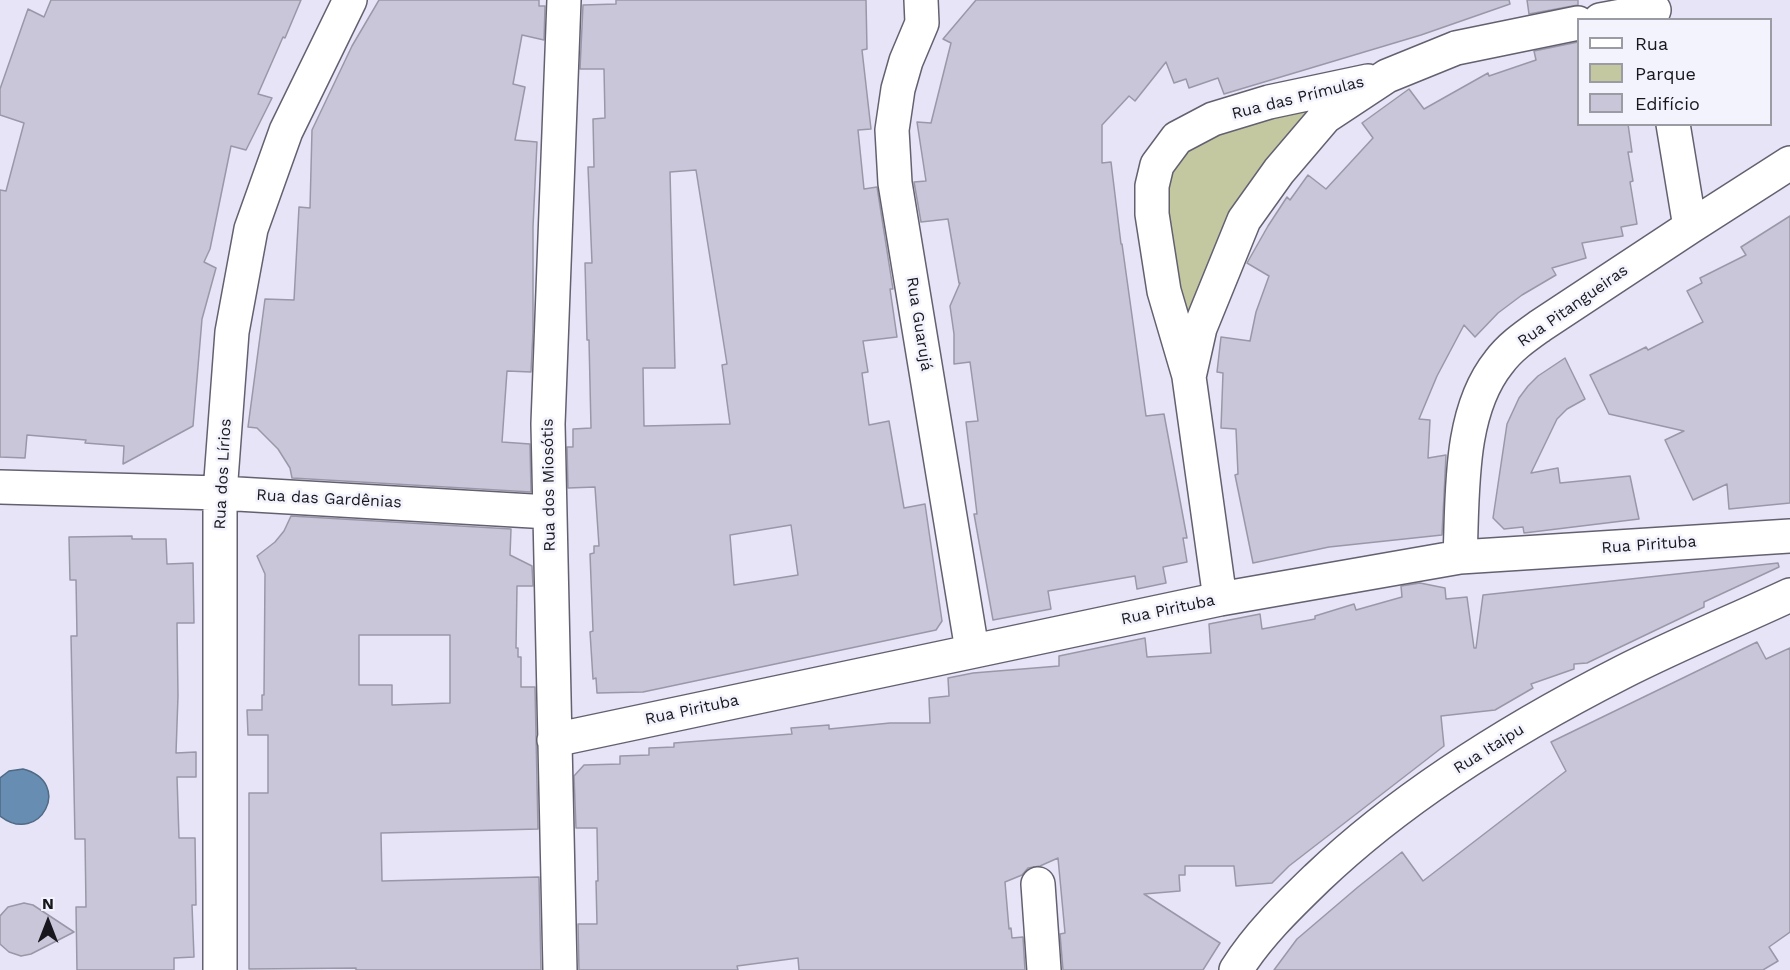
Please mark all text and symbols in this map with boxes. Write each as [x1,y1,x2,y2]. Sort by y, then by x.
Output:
legend [1577,18,1772,126]
text: Rua [1635,33,1668,54]
text: Parque [1635,63,1696,84]
street label: Rua das Prímulas [1230,72,1366,124]
text: Edifício [1635,93,1700,114]
street label: Rua Pitangueiras [1514,261,1632,351]
street label: Rua Guarujá [902,276,936,372]
street label: Rua dos Lírios [211,418,235,530]
street label: Rua dos Miosótis [538,418,560,552]
street label: Rua das Gardênias [256,486,402,512]
street label: Rua Pirituba [1601,532,1697,558]
street label: Rua Pirituba [1119,591,1217,629]
street label: Rua Pirituba [643,691,741,729]
street label: Rua Itaipu [1450,720,1528,778]
north arrow [18,892,78,952]
text: N [42,894,54,913]

